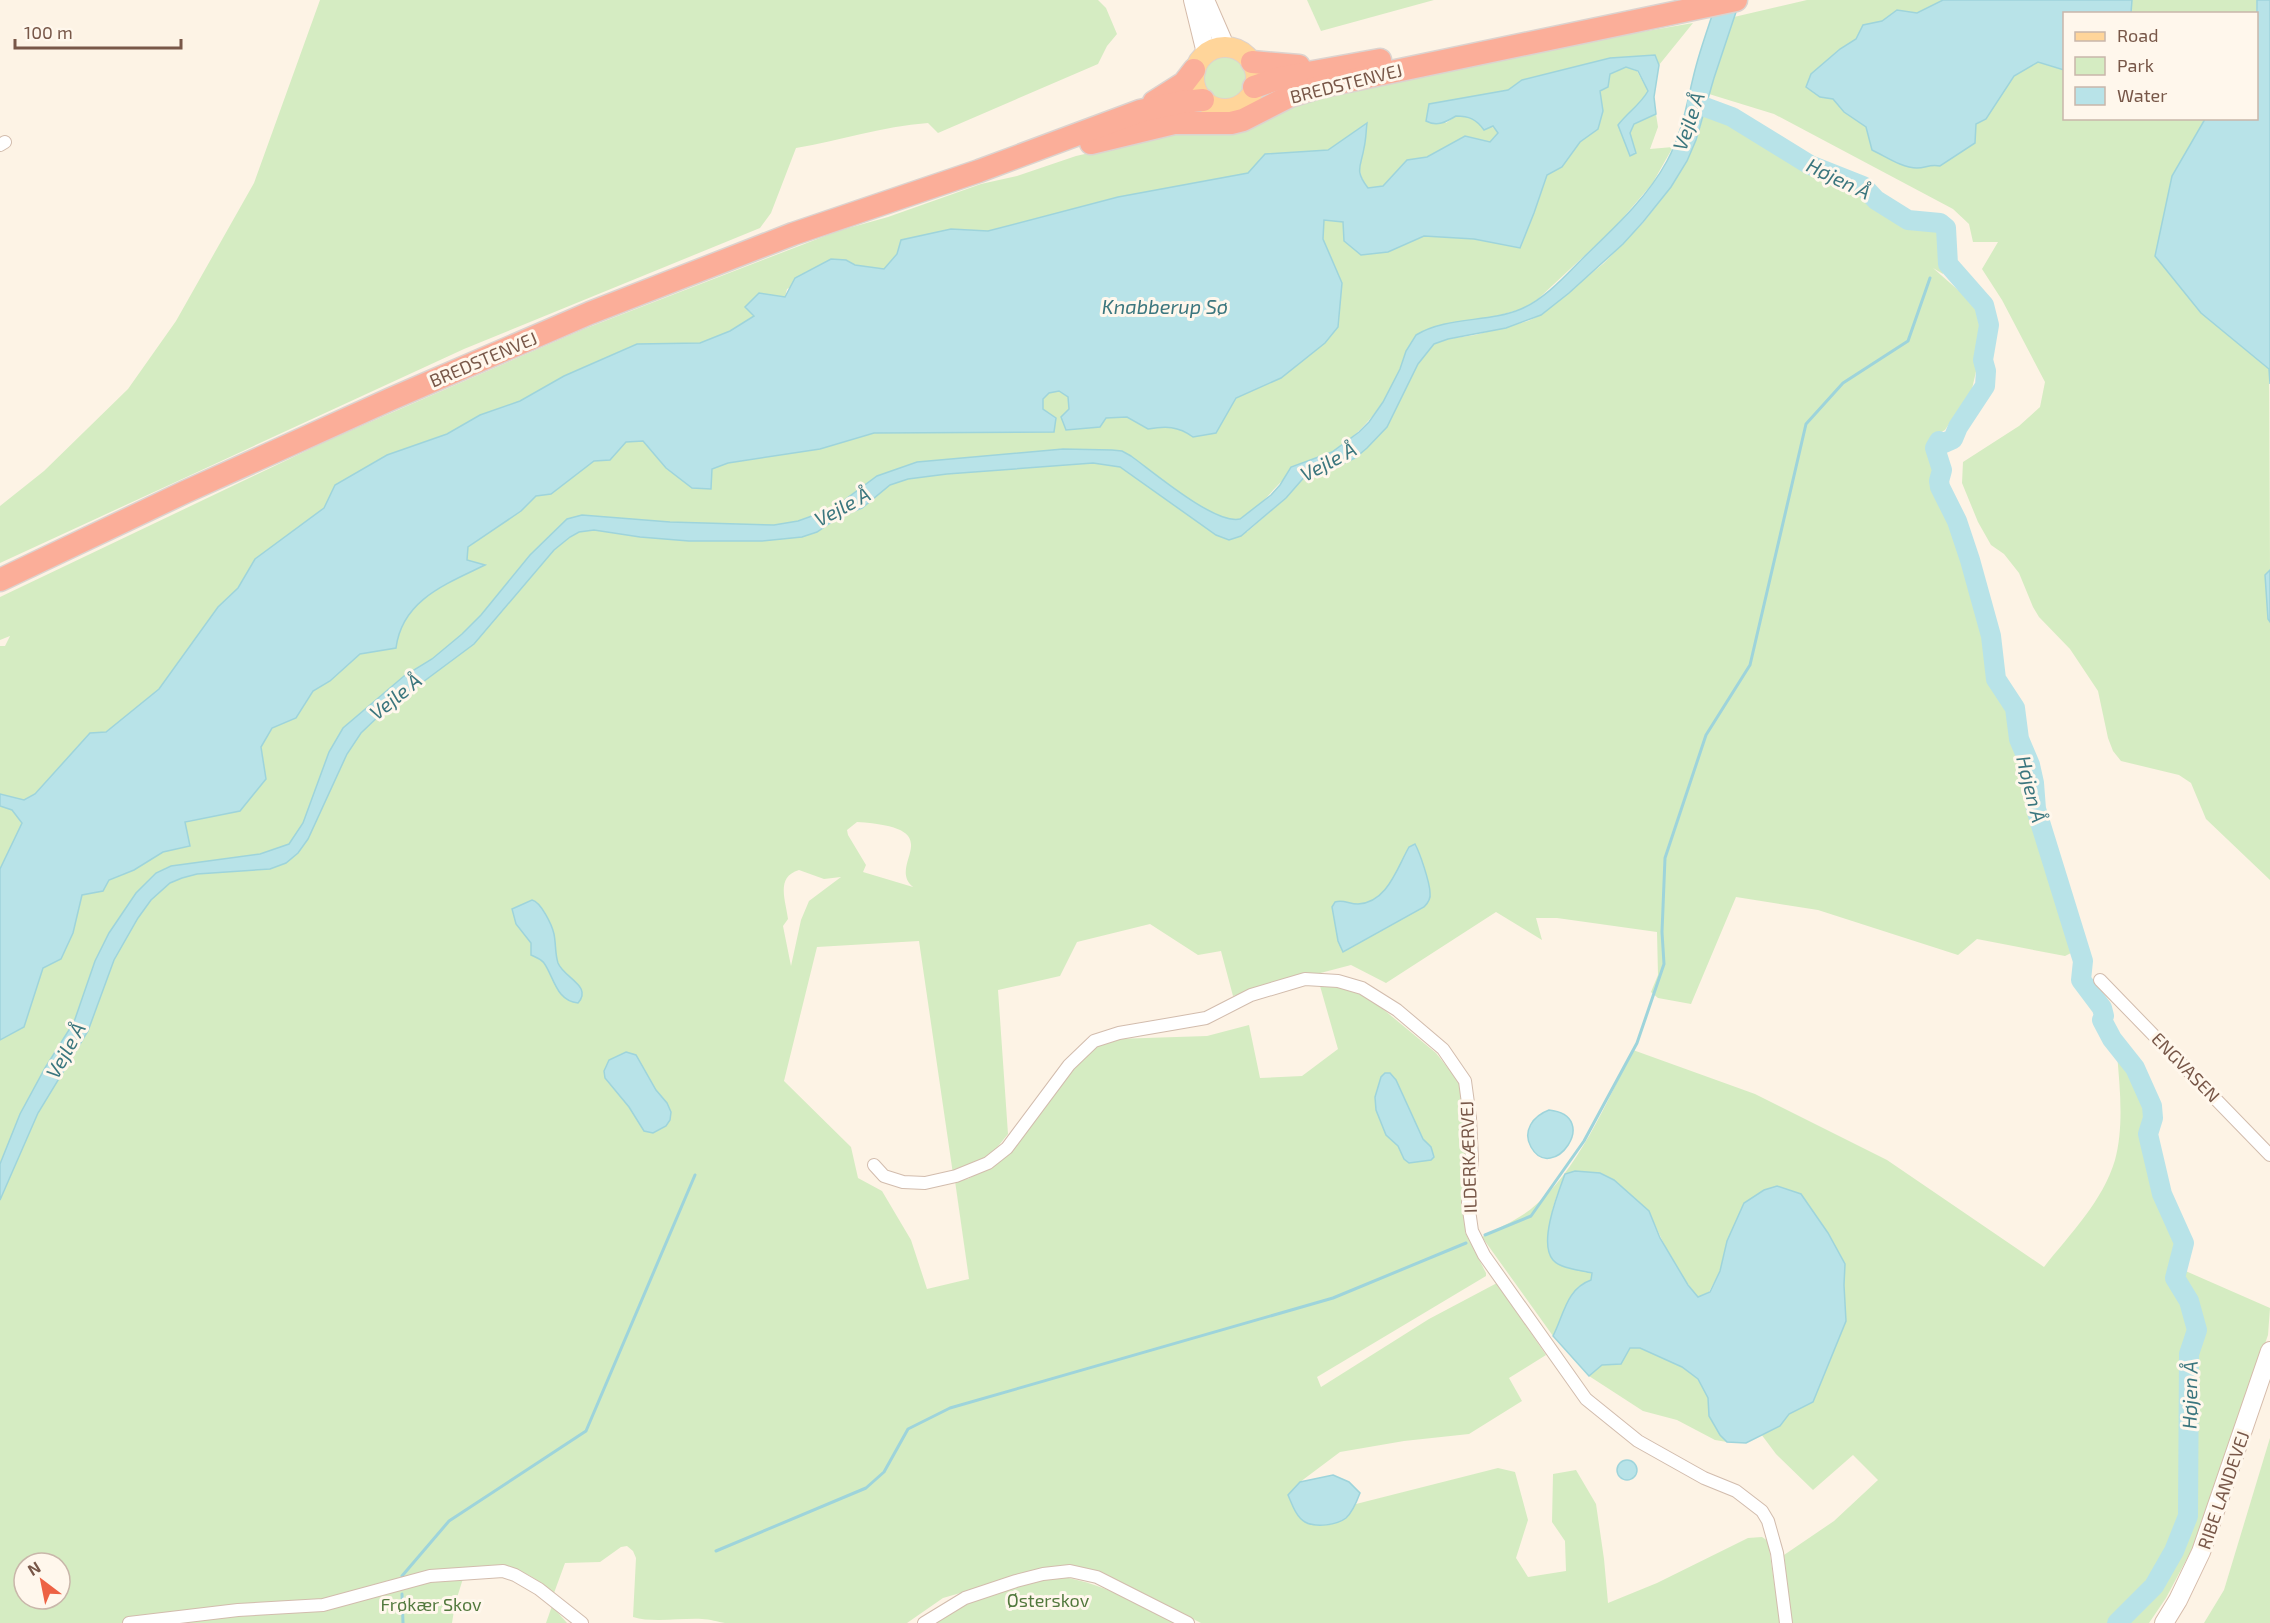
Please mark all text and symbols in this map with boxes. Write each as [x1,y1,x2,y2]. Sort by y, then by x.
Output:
scale bar [15,12,182,50]
legend [2063,12,2258,120]
text: 100 m [24,21,73,43]
text: Road [2117,24,2158,46]
text: Park [2117,54,2154,76]
street label: BREDSTENVEJ [1288,58,1404,108]
text: Water [2117,84,2167,106]
water label: Vejle Å [1667,89,1709,153]
water label: Højen Å [1803,152,1875,204]
water label: Knabberup Sø [1102,294,1228,318]
street label: BREDSTENVEJ [426,326,540,392]
water label: Vejle Å [1296,436,1360,486]
water label: Vejle Å [810,481,874,531]
water label: Vejle Å [364,668,426,724]
water label: Højen Å [2012,753,2052,825]
water label: Vejle Å [40,1018,90,1082]
street label: ENGVASEN [2147,1028,2225,1106]
street label: ILDERKÆRVEJ [1455,1100,1481,1214]
water label: Højen Å [2176,1361,2202,1429]
street label: RIBE LANDEVEJ [2193,1428,2253,1552]
north arrow [12,1551,72,1611]
text: N [24,1557,44,1579]
park label: Østerskov [1007,1589,1090,1611]
park label: Frøkær Skov [380,1593,482,1615]

